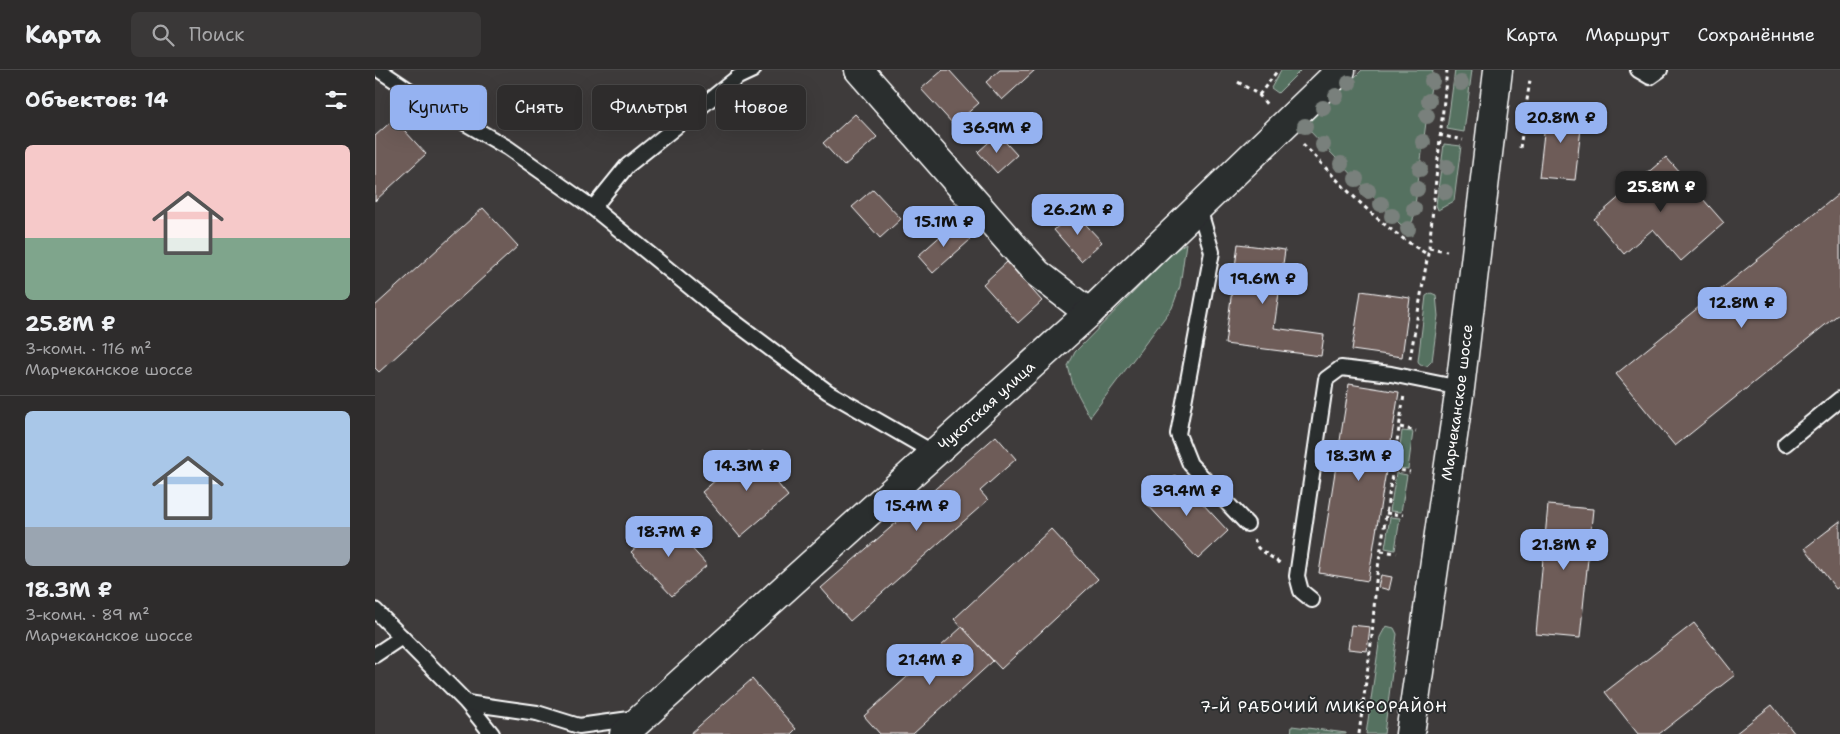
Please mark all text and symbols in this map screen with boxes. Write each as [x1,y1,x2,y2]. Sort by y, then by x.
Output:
search box [131,12,481,57]
text: Карта [25,19,101,51]
icon: search [149,21,177,49]
text: Поиск [189,22,244,47]
text: Карта [1506,23,1557,47]
text: Маршрут [1585,23,1669,47]
text: Сохранённые [1697,23,1815,47]
chip: Купить [390,85,487,130]
chip: Снять [497,85,582,130]
chip: Фильтры [592,85,706,130]
chip: Новое [716,85,806,130]
text: Объектов: 14 [25,86,168,114]
icon: filters [322,86,350,114]
pin: 20.8M ₽ [1515,102,1607,144]
text: 20.8M ₽ [1526,107,1596,128]
pin: 36.9M ₽ [951,112,1043,154]
text: 36.9M ₽ [963,117,1031,138]
pin: 25.8M ₽ [1615,170,1707,213]
text: 25.8M ₽ [1626,176,1696,197]
icon: home [143,178,233,268]
pin: 26.2M ₽ [1032,194,1124,236]
text: 26.2M ₽ [1043,199,1113,220]
pin: 15.1M ₽ [898,206,990,248]
text: 15.1M ₽ [914,211,974,232]
pin: 19.6M ₽ [1217,262,1309,305]
text: 19.6M ₽ [1230,268,1296,289]
pin: 12.8M ₽ [1696,286,1788,329]
text: 12.8M ₽ [1709,292,1775,313]
text: 25.8M ₽ [25,310,116,338]
street label: Марчеканское шоссе [1437,323,1478,482]
text: 3-комн. · 116 m² [25,338,152,359]
street label: Чукотская улица [934,356,1040,455]
text: Марчеканское шоссе [25,359,193,380]
pin: 18.3M ₽ [1313,440,1405,482]
icon: home [143,443,233,533]
text: 18.3M ₽ [1326,445,1392,466]
pin: 14.3M ₽ [701,450,793,492]
text: 14.3M ₽ [714,455,780,476]
pin: 39.4M ₽ [1141,474,1233,517]
text: 39.4M ₽ [1152,480,1222,501]
pin: 15.4M ₽ [871,490,963,532]
text: 15.4M ₽ [885,495,949,516]
pin: 18.7M ₽ [623,516,715,558]
text: 18.7M ₽ [636,521,702,542]
pin: 21.8M ₽ [1518,528,1610,571]
text: 21.8M ₽ [1531,534,1597,555]
text: 18.3M ₽ [25,576,112,604]
text: 3-комн. · 89 m² [25,604,150,625]
text: Марчеканское шоссе [25,625,193,646]
pin: 21.4M ₽ [884,644,976,686]
text: 21.4M ₽ [898,649,962,670]
district label: 7-Й РАБОЧИЙ МИКРОРАЙОН [1200,696,1448,717]

